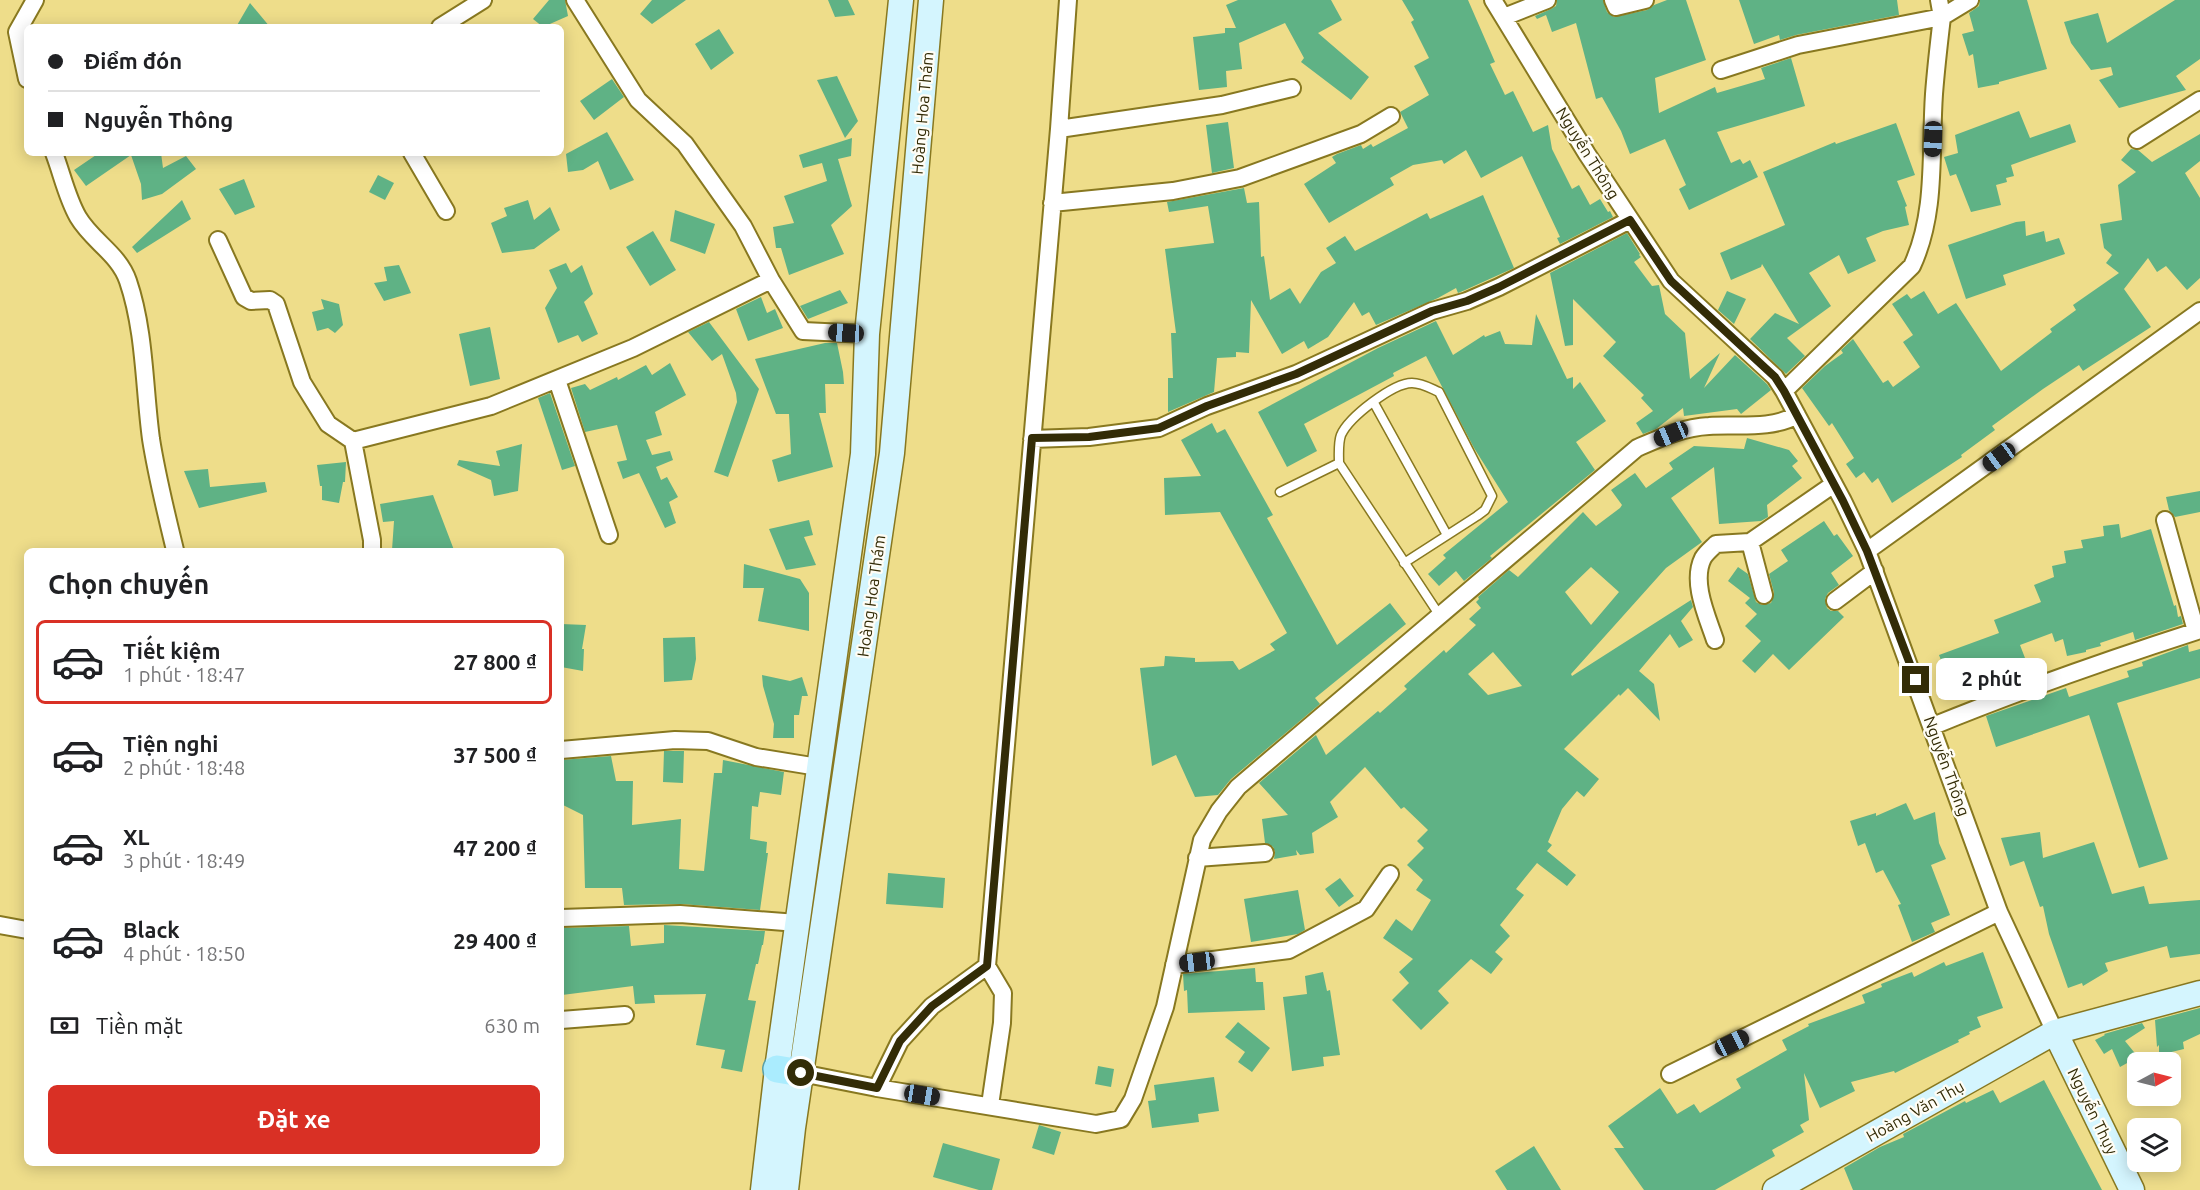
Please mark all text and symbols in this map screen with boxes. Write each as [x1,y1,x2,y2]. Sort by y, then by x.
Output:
text: Điểm đón [84,48,182,73]
street label: Hoàng Hoa Thám [908,51,936,175]
street label: Nguyễn Thông [1553,102,1626,202]
text: Nguyễn Thông [84,107,233,132]
car [1923,121,1943,157]
car [828,323,864,343]
car [1651,419,1691,449]
car [1979,439,2019,475]
street label: Hoàng Hoa Thám [854,534,888,658]
text: Chọn chuyến [48,569,209,599]
icon: car [51,635,105,689]
text: Tiết kiệm [123,638,220,663]
text: 27 800 ₫ [453,649,537,674]
callout: 2 phút [1937,659,2048,701]
text: 1 phút · 18:47 [123,663,245,686]
route end [1902,666,1929,693]
text: 2 phút [1961,667,2022,690]
street label: Nguyễn Thông [1921,713,1976,818]
icon: car [51,728,105,782]
text: Tiện nghi [123,731,219,756]
text: 37 500 ₫ [453,742,537,767]
text: 2 phút · 18:48 [123,756,245,779]
icon: car [51,821,105,875]
text: XL [123,824,150,849]
text: 47 200 ₫ [453,835,537,860]
text: 3 phút · 18:49 [123,849,245,872]
icon: car [51,914,105,968]
text: Black [123,917,180,942]
text: 29 400 ₫ [453,928,537,953]
text: 4 phút · 18:50 [123,942,245,965]
car [1178,951,1216,973]
icon: cash [48,1009,81,1042]
text: Tiền mặt [96,1013,183,1038]
text: 630 m [484,1014,540,1037]
car [1712,1027,1752,1059]
north arrow [2127,1052,2181,1106]
map controls [2127,1052,2181,1172]
route start [787,1059,814,1086]
street label: Nguyễn Thụy [2064,1064,2124,1157]
street label: Hoàng Văn Thụ [1863,1077,1967,1145]
car [903,1083,941,1107]
button: Đặt xe [48,1085,540,1154]
button: layers [2127,1118,2181,1172]

